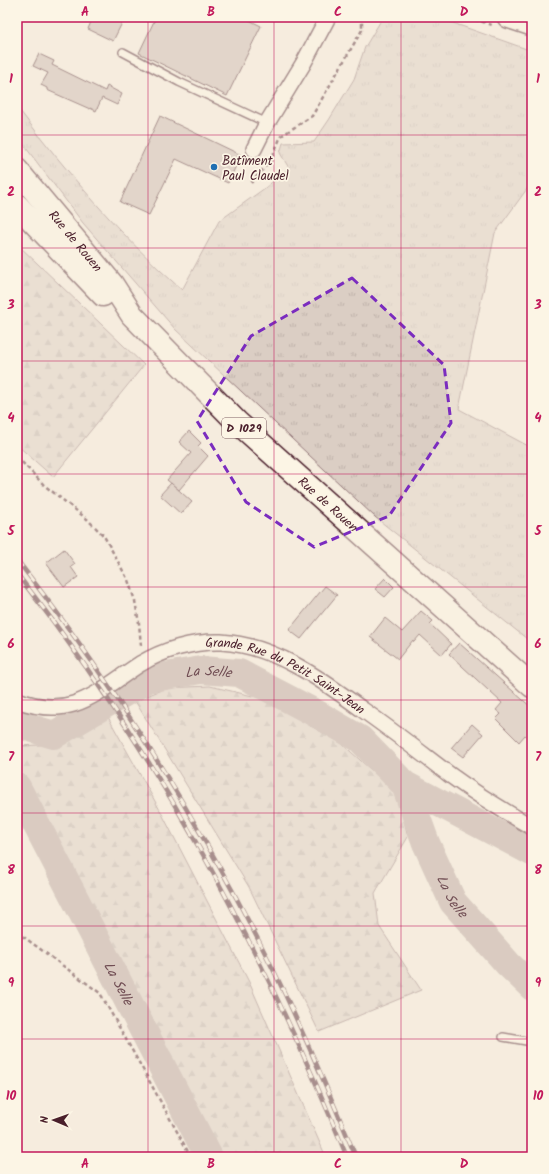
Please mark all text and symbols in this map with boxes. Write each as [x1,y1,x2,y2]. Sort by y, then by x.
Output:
text: A [81,2,89,23]
text: B [207,2,215,23]
text: C [334,2,342,23]
text: D [460,2,469,23]
text: 1 [9,69,13,90]
text: 1 [536,69,540,90]
place label: Batîment Paul Claudel [222,151,289,187]
marker: Batîment Paul Claudel [209,162,219,172]
text: 2 [7,182,15,203]
text: 2 [534,182,542,203]
street label: Rue de Rouen [43,206,107,277]
text: 3 [6,295,15,316]
text: 3 [533,295,542,316]
text: 4 [7,408,15,429]
text: 4 [534,408,542,429]
road number: D 1029 [222,418,266,438]
street label: Rue de Rouen [293,472,363,538]
text: 5 [7,521,16,542]
text: 5 [534,521,543,542]
street label: Grande Rue du Petit Saint-Jean [205,633,369,720]
text: 6 [7,634,15,655]
text: 6 [534,634,542,655]
water label: La Selle [183,660,234,685]
text: 7 [8,747,15,768]
text: 7 [535,747,542,768]
text: 8 [7,860,15,881]
text: 8 [534,860,542,881]
water label: La Selle [430,871,473,925]
water label: La Selle [97,958,139,1011]
text: 9 [8,973,15,994]
text: 9 [535,973,542,994]
text: 10 [6,1086,17,1107]
text: 10 [533,1086,544,1107]
north arrow [34,1100,74,1140]
text: N [36,1116,54,1123]
text: A [81,1154,89,1174]
text: B [207,1154,215,1174]
text: C [334,1154,342,1174]
text: D [460,1154,469,1174]

